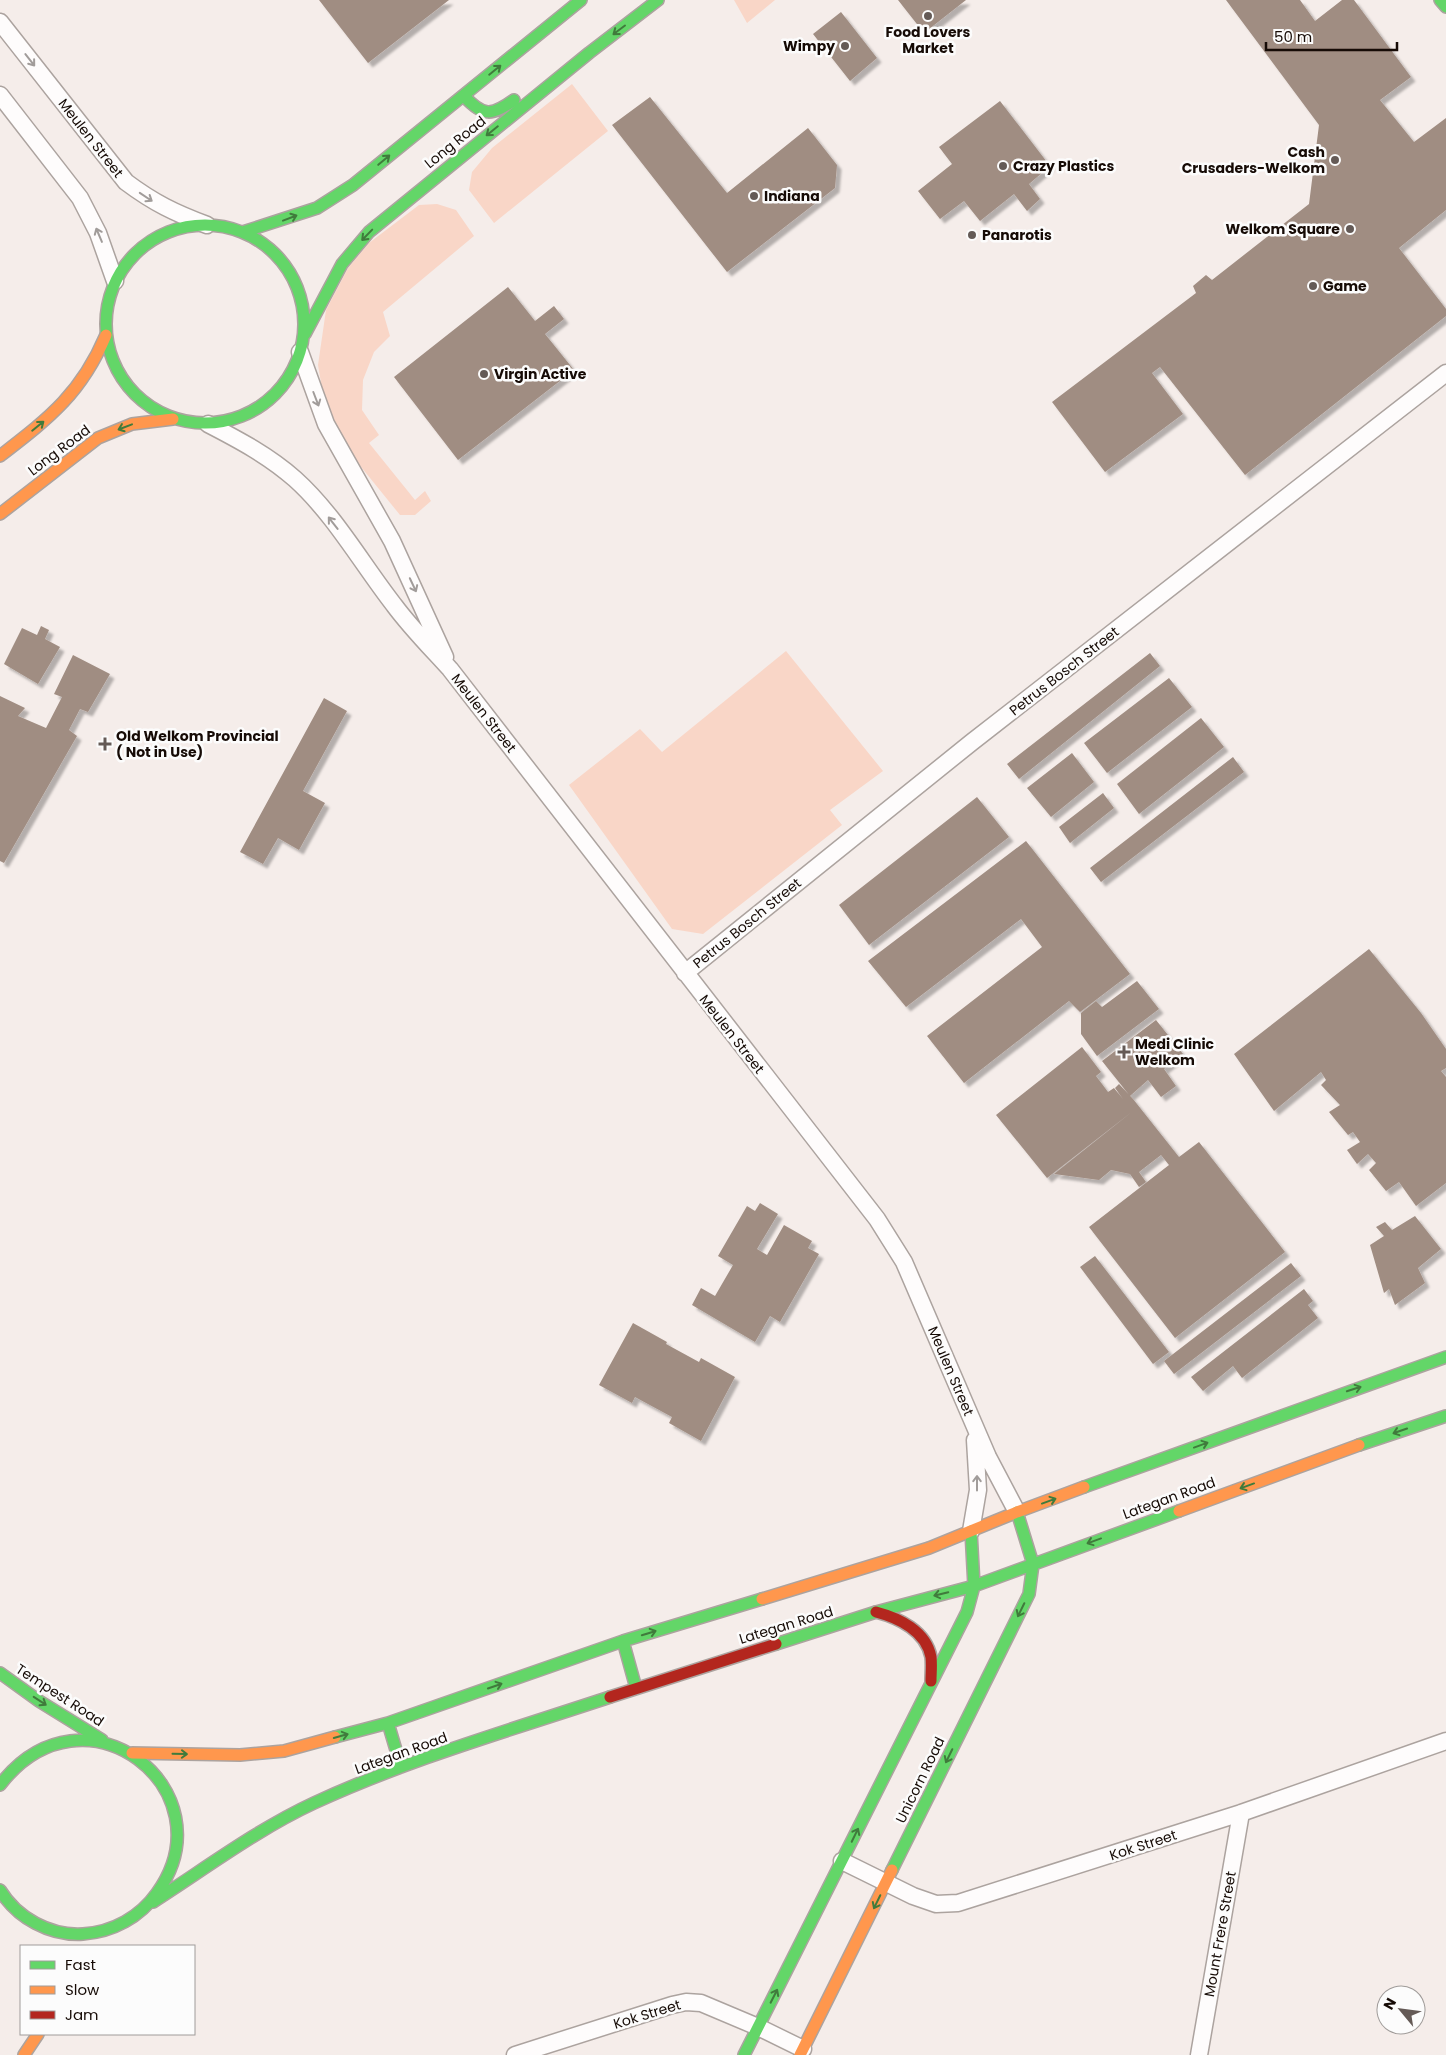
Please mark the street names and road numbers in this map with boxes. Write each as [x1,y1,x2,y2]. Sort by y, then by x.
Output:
street label: Meulen Street [54,94,128,182]
street label: Long Road [420,111,490,173]
street label: Long Road [24,420,94,480]
street label: Petrus Bosch Street [1005,622,1123,720]
street label: Meulen Street [447,669,521,757]
street label: Petrus Bosch Street [689,873,805,973]
street label: Meulen Street [695,990,769,1078]
street label: Meulen Street [923,1323,979,1419]
street label: Lategan Road [1120,1472,1218,1524]
street label: Lategan Road [737,1601,835,1649]
street label: Tempest Road [12,1659,108,1731]
street label: Lategan Road [352,1727,450,1779]
street label: Unicorn Road [890,1734,950,1826]
street label: Kok Street [1107,1825,1179,1865]
street label: Mount Frere Street [1199,1870,1241,1998]
street label: Kok Street [611,1994,683,2034]

